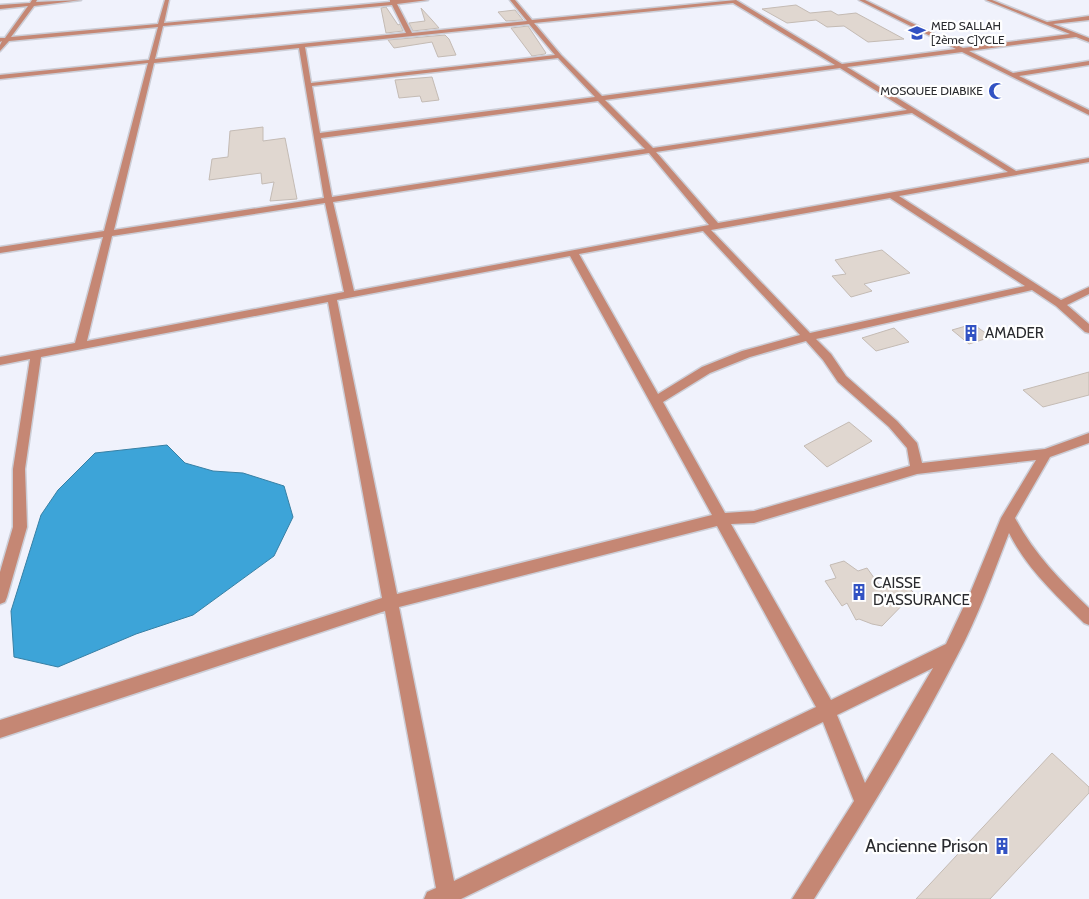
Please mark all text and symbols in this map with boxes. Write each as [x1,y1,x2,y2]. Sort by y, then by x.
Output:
place label: MED SALLAH [2ème C]YCLE [931,18,1005,47]
school or university icon: MED SALLAH [2ème C]YCLE [907,23,927,43]
mosque icon: MOSQUEE DIABIKE [987,81,1007,101]
place label: MOSQUEE DIABIKE [880,83,983,98]
building icon: AMADER [961,323,981,343]
place label: AMADER [985,324,1044,342]
place label: CAISSE D'ASSURANCE [873,574,970,609]
building icon: CAISSE D'ASSURANCE [849,582,869,602]
place label: Ancienne Prison [865,835,988,857]
building icon: Ancienne Prison [992,836,1012,856]

